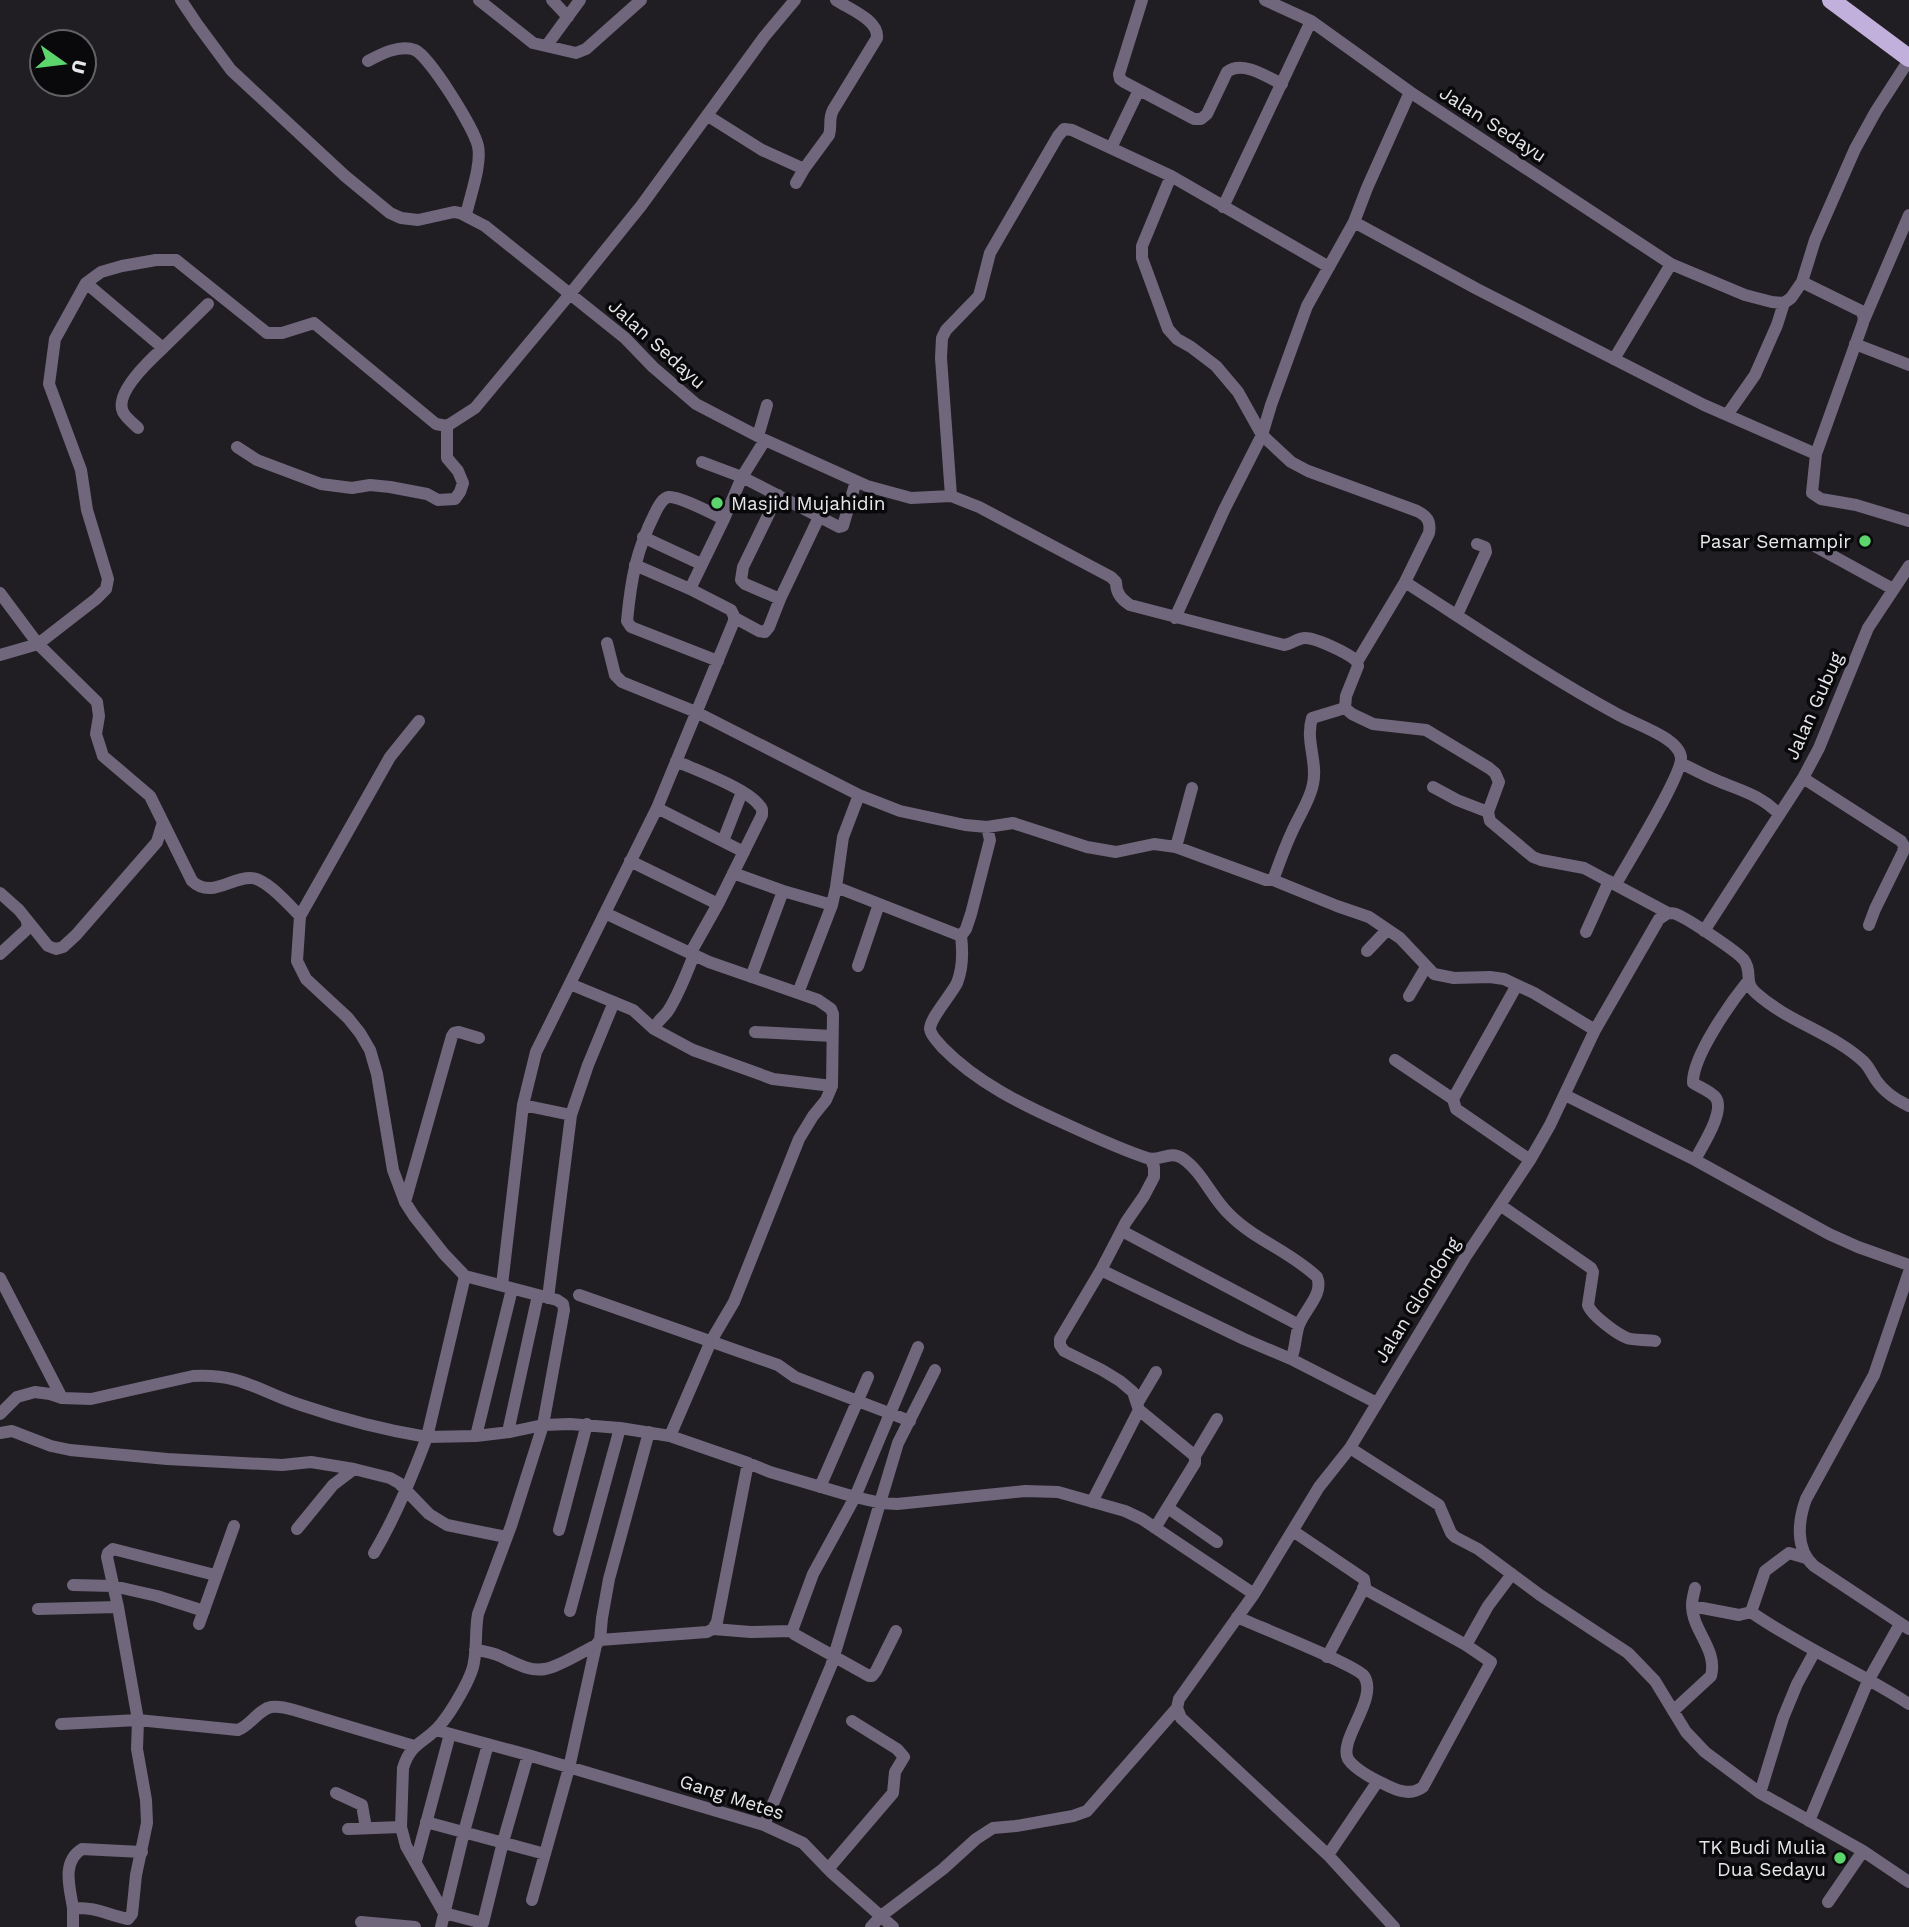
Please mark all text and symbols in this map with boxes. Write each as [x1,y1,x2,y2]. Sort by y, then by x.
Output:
north arrow [28,28,98,98]
text: U [66,58,92,76]
street label: Jalan Sedayu [1435,81,1551,167]
street label: Jalan Sedayu [604,294,710,394]
place label: Masjid Mujahidin [731,492,886,515]
marker: Masjid Mujahidin [709,495,725,511]
place label: Pasar Semampir [1699,530,1851,553]
marker: Pasar Semampir [1857,533,1873,549]
street label: Jalan Gubug [1780,648,1848,763]
street label: Jalan Glondong [1369,1232,1465,1367]
street label: Gang Metes [677,1769,787,1825]
place label: TK Budi Mulia Dua Sedayu [1699,1836,1826,1881]
marker: TK Budi Mulia Dua Sedayu [1832,1850,1848,1866]

